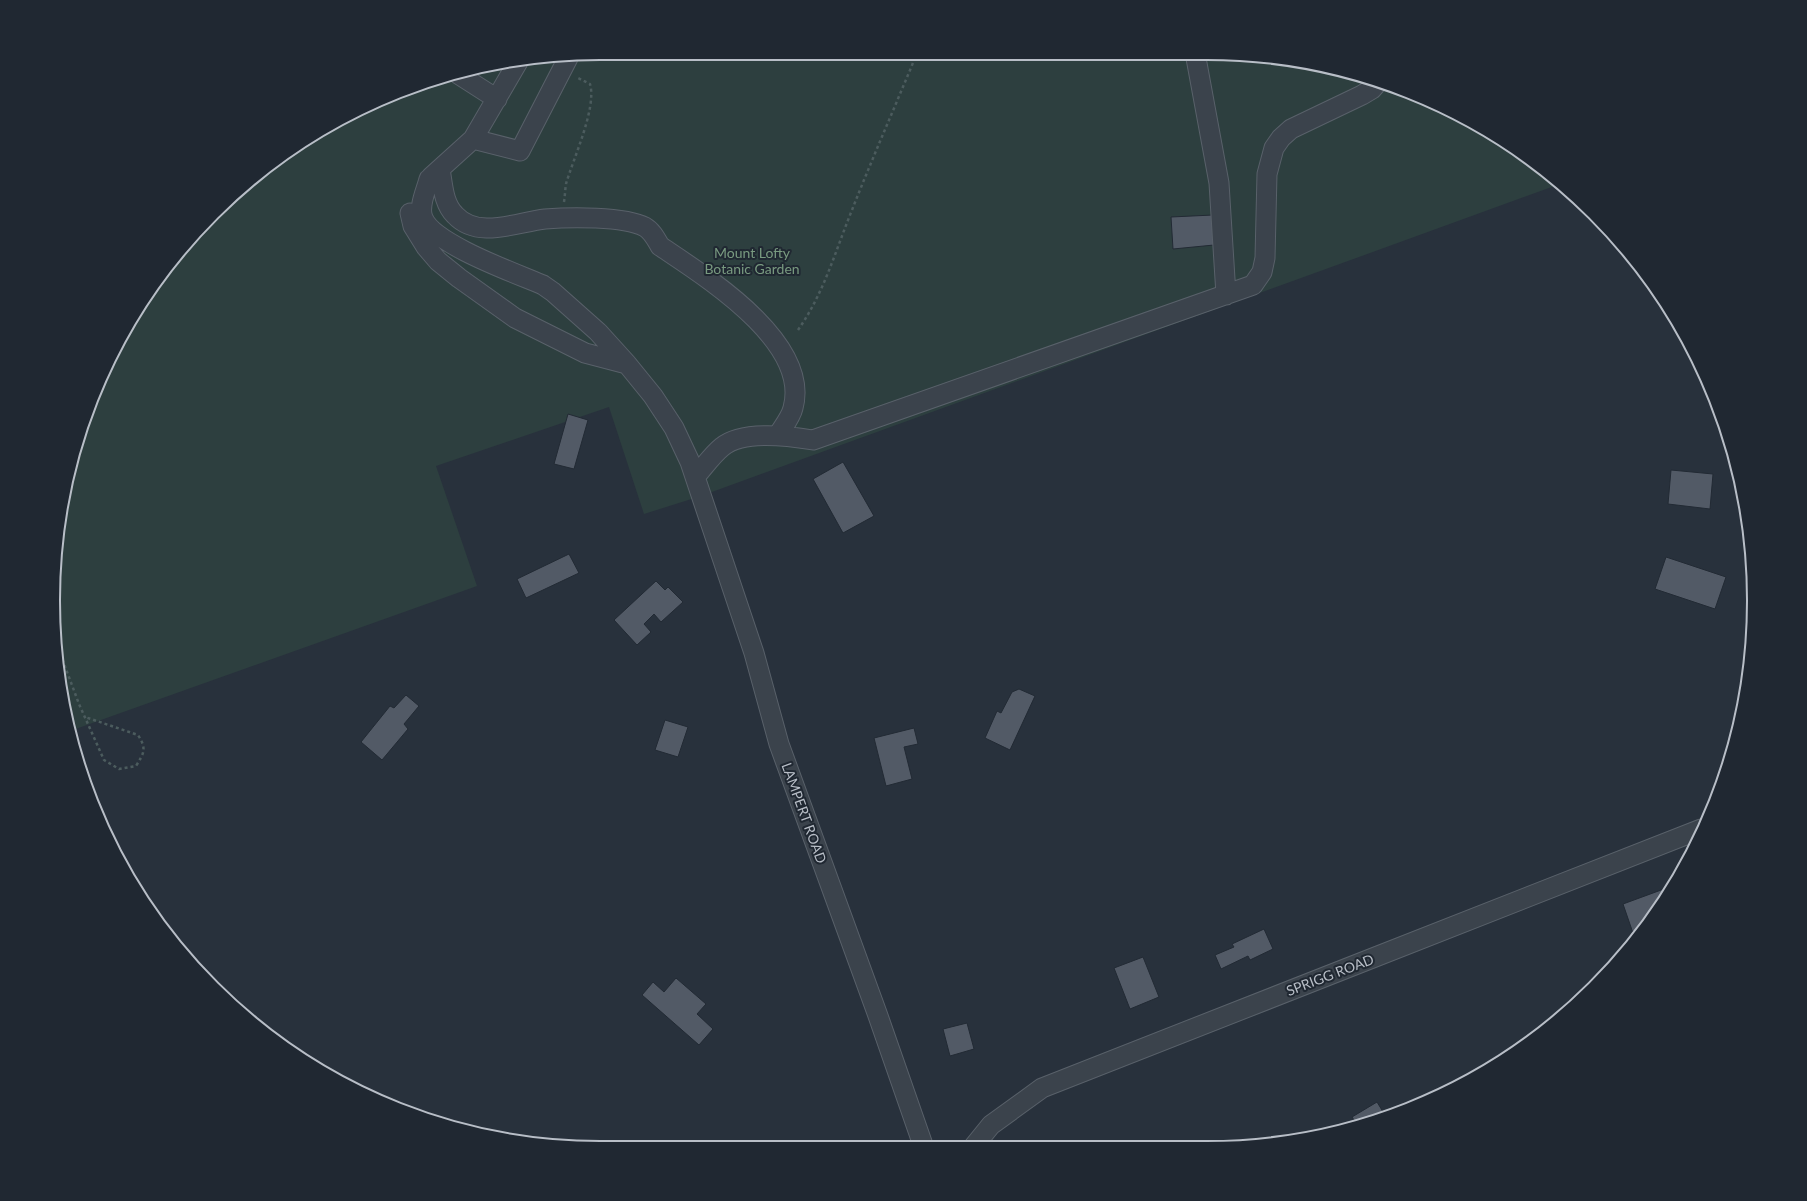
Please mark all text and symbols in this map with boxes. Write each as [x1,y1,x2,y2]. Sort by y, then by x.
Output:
park label: Mount Lofty Botanic Garden [704,244,800,277]
street label: LAMPERT ROAD [778,760,831,865]
street label: SPRIGG ROAD [1284,950,1376,999]

